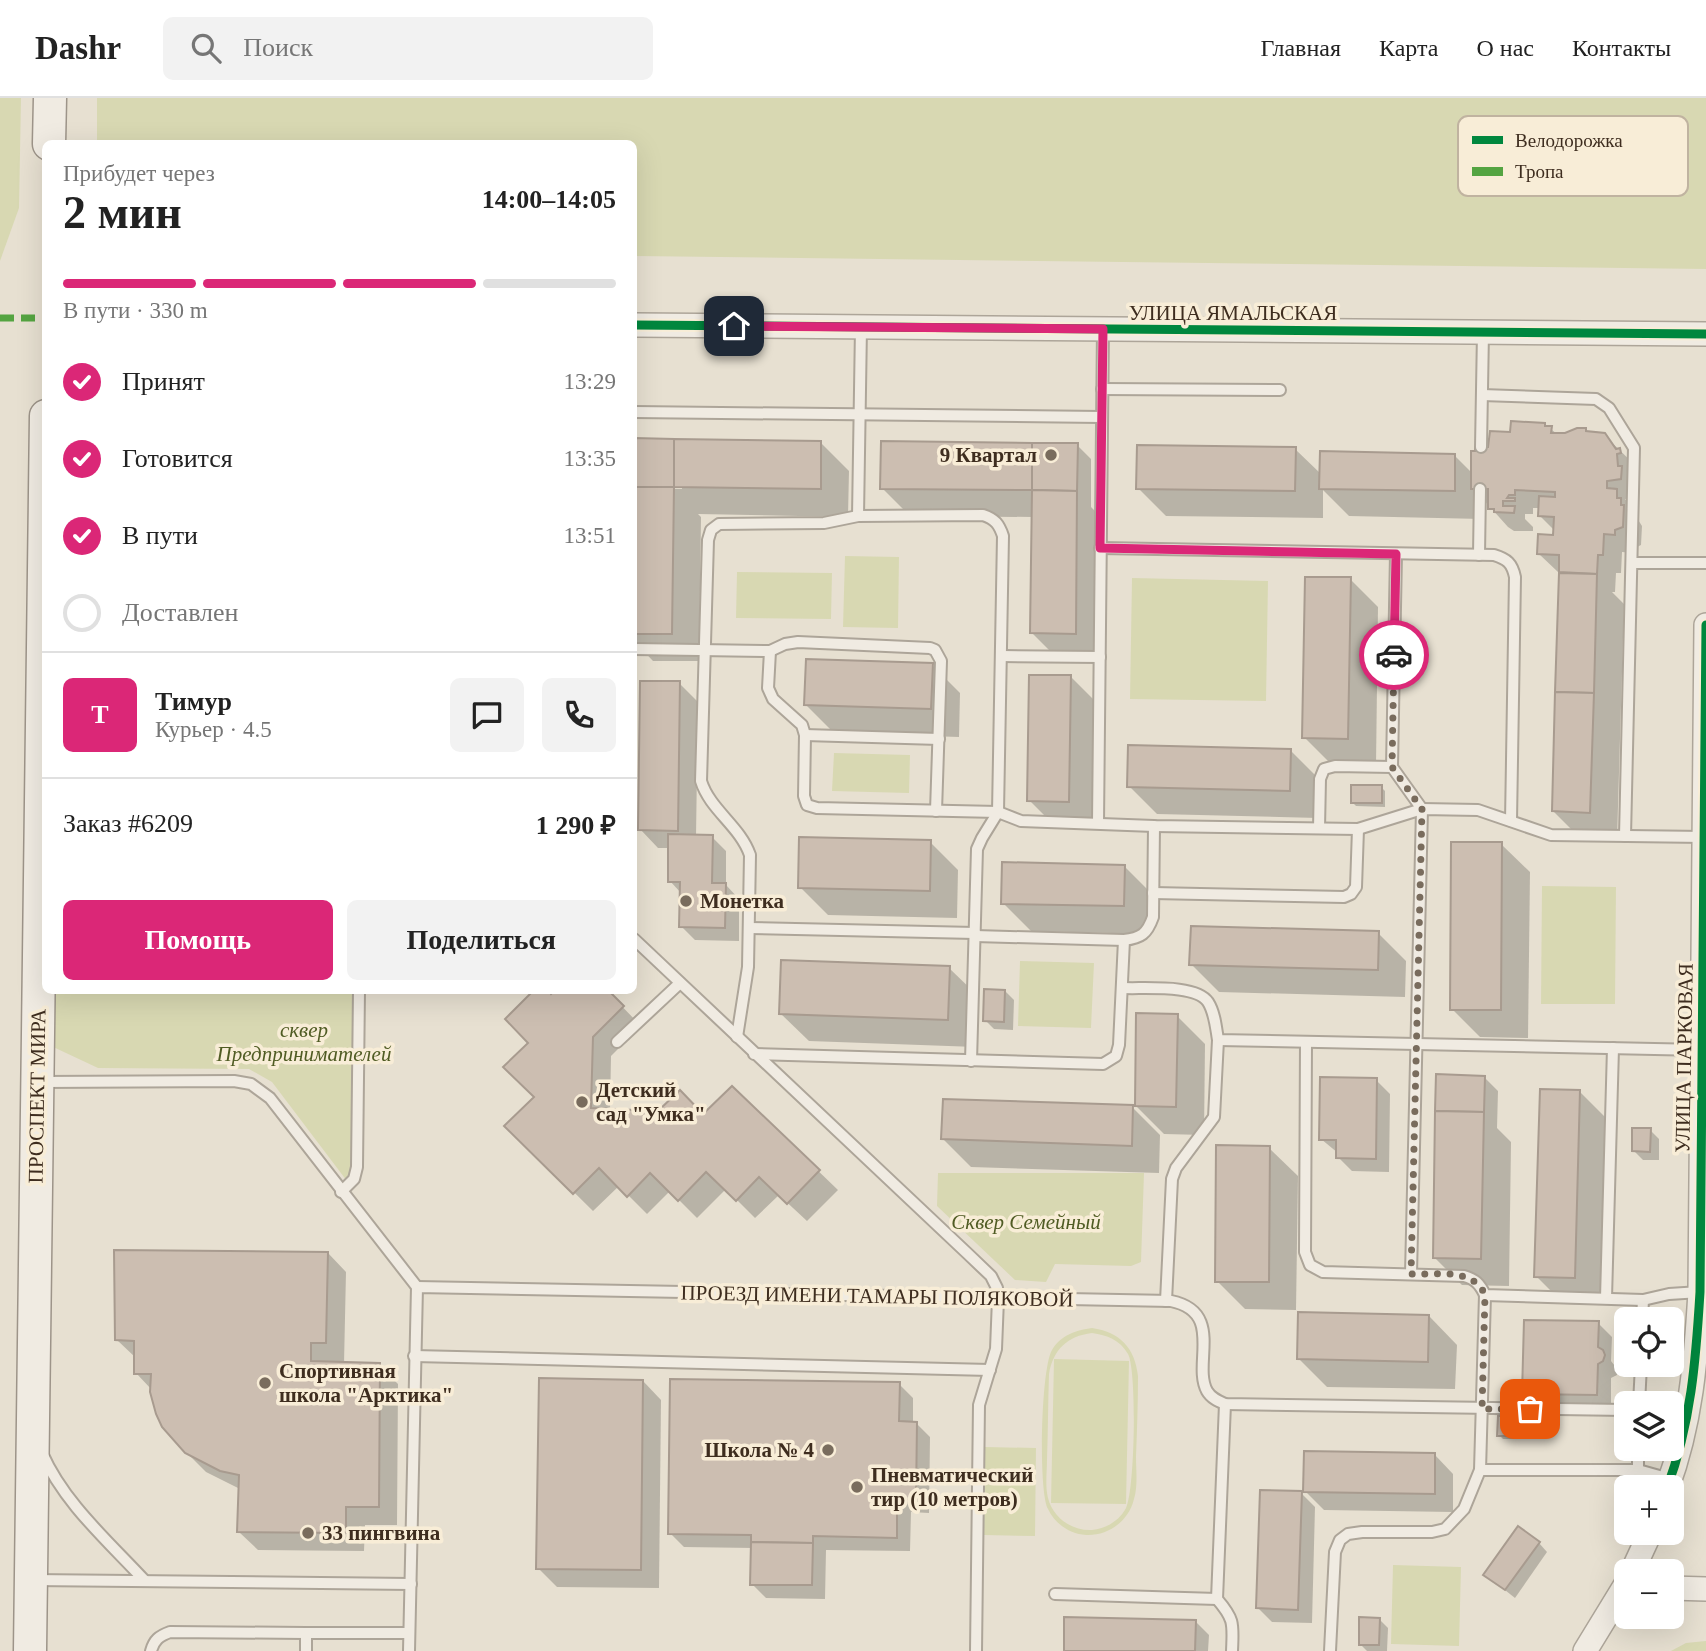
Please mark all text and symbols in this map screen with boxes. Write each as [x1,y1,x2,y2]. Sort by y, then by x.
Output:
search box [163,17,653,80]
icon: search [187,29,225,67]
text: Dashr [35,30,121,66]
text: Поиск [243,33,313,62]
text: Главная [1260,35,1341,61]
text: Карта [1379,35,1438,61]
text: О нас [1476,35,1534,61]
text: Контакты [1572,35,1671,61]
legend [1458,116,1688,196]
text: Велодорожка [1515,130,1623,151]
text: Прибудет через [63,161,215,186]
text: Тропа [1515,161,1564,182]
text: 14:00–14:05 [482,185,616,214]
text: 2 мин [63,187,182,238]
pin [704,296,764,356]
text: В пути · 330 m [63,298,208,323]
street label: УЛИЦА ЯМАЛЬСКАЯ [1129,301,1337,325]
icon: home [715,307,753,345]
icon: check [63,363,101,401]
text: Принят [122,367,205,396]
text: 13:29 [564,369,616,394]
icon: check [63,440,101,478]
place label: 9 Квартал [940,443,1037,467]
text: Готовится [122,444,233,473]
text: 13:35 [564,446,616,471]
marker: 9 Квартал [1043,447,1059,463]
icon: check [63,517,101,555]
text: В пути [122,521,198,550]
text: 13:51 [564,523,616,548]
text: Доставлен [122,598,239,627]
courier [1359,620,1429,690]
icon: car [1375,636,1413,674]
button: chat [450,678,524,752]
button: phone [542,678,616,752]
text: Тимур [155,687,232,716]
text: Т [91,700,109,729]
text: Курьер · 4.5 [155,717,272,742]
text: Заказ #6209 [63,809,193,838]
text: 1 290 ₽ [536,811,616,840]
place label: Монетка [700,889,785,913]
marker: Монетка [678,893,694,909]
button: Помощь [63,900,333,980]
button: Поделиться [347,900,616,980]
street label: УЛИЦА ПАРКОВАЯ [1670,963,1698,1153]
street label: ПРОСПЕКТ МИРА [23,1008,51,1184]
park label: сквер Предпринимателей [216,1018,392,1066]
place label: Детский сад "Умка" [596,1078,706,1126]
marker: Детский сад "Умка" [574,1094,590,1110]
park label: Сквер Семейный [951,1210,1101,1234]
street label: ПРОЕЗД ИМЕНИ ТАМАРЫ ПОЛЯКОВОЙ [680,1281,1074,1311]
map controls [1614,1307,1684,1629]
button: locate [1614,1307,1684,1377]
place label: Спортивная школа "Арктика" [279,1359,453,1407]
marker: Спортивная школа "Арктика" [257,1375,273,1391]
pin [1500,1379,1560,1439]
icon: bag [1511,1390,1549,1428]
button: layers [1614,1391,1684,1461]
place label: Школа № 4 [705,1438,814,1462]
marker: Школа № 4 [820,1442,836,1458]
place label: Пневматический тир (10 метров) [871,1463,1033,1511]
button: + [1614,1475,1684,1545]
marker: Пневматический тир (10 метров) [849,1479,865,1495]
place label: 33 пингвина [322,1521,441,1545]
marker: 33 пингвина [300,1525,316,1541]
button: − [1614,1559,1684,1629]

